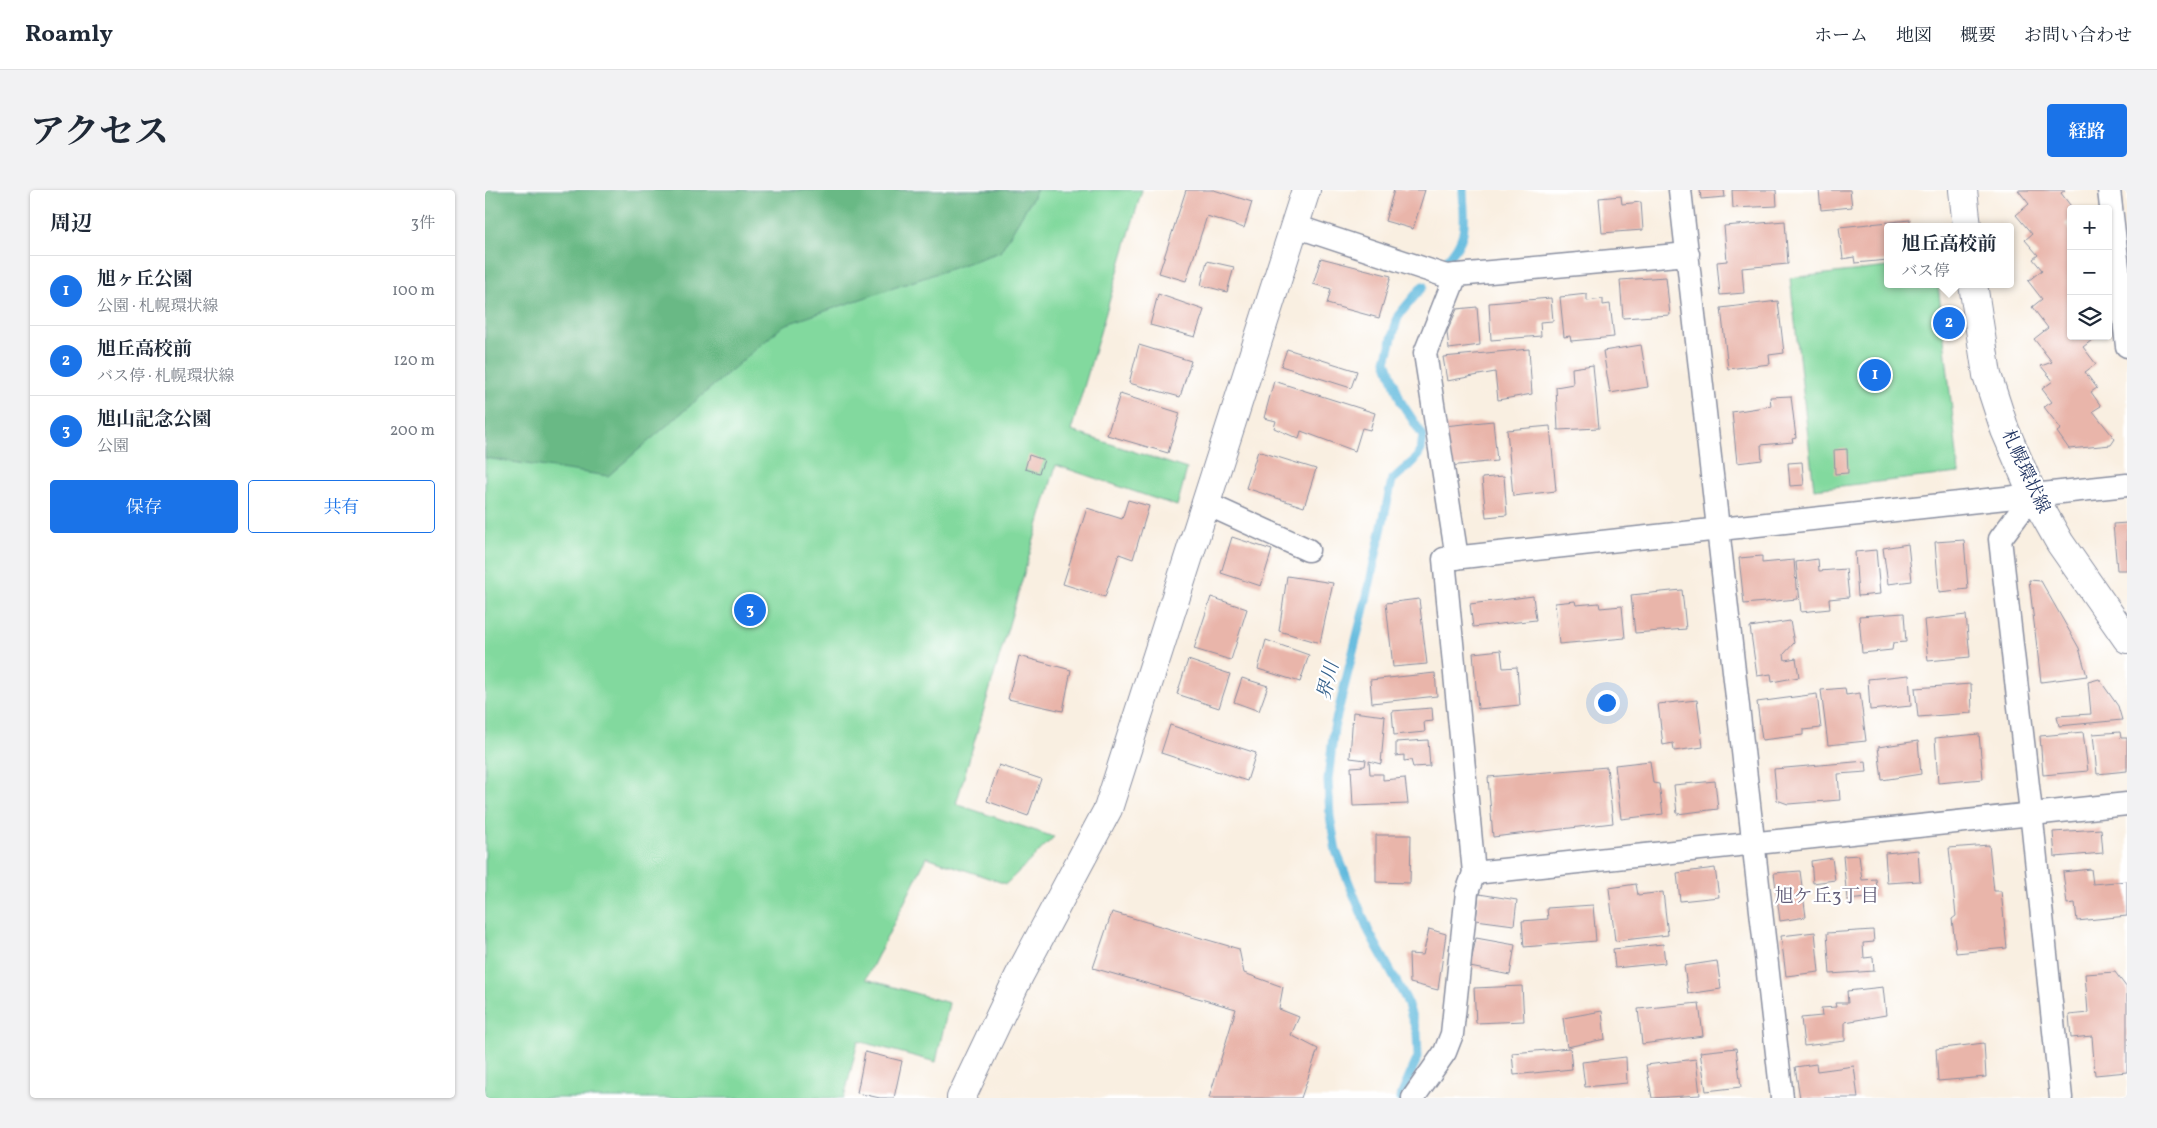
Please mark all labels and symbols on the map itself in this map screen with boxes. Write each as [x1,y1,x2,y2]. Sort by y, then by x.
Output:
pin: 2 [1933,304,1965,342]
pin: 1 [1859,356,1891,394]
street label: 札幌環状線 [1995,426,2055,518]
pin: 3 [734,591,766,629]
water label: 界川 [1312,657,1347,703]
your location [1594,690,1620,716]
district label: 旭ケ丘3丁目 [1775,884,1879,910]

